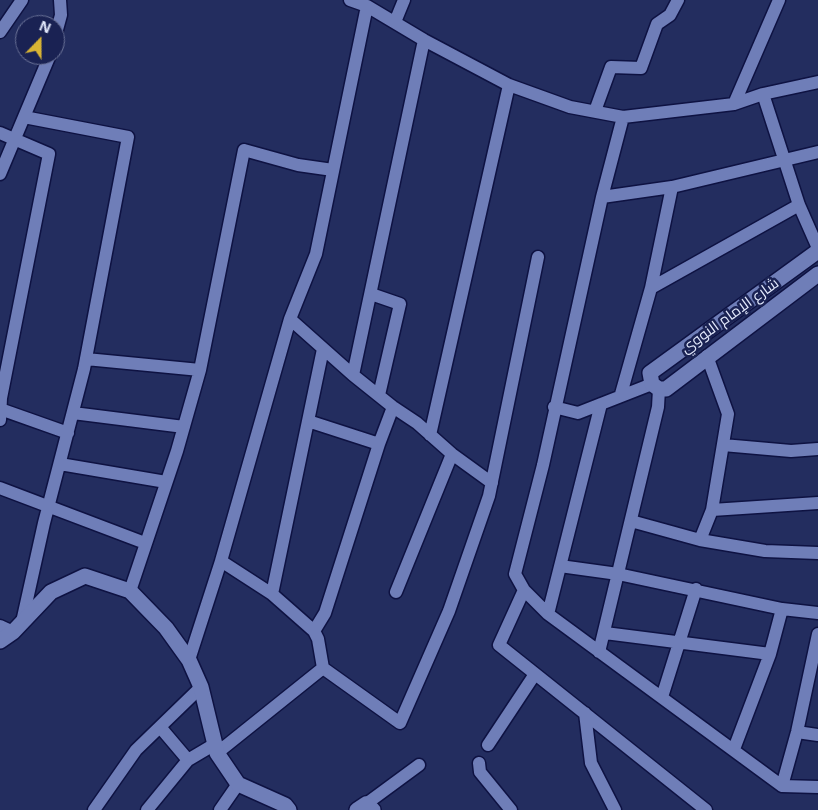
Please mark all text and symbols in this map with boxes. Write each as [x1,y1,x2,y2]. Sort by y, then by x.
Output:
north arrow [15,15,65,65]
text: N [37,16,54,37]
street label: شارع الإمام النووي [677,274,783,358]

